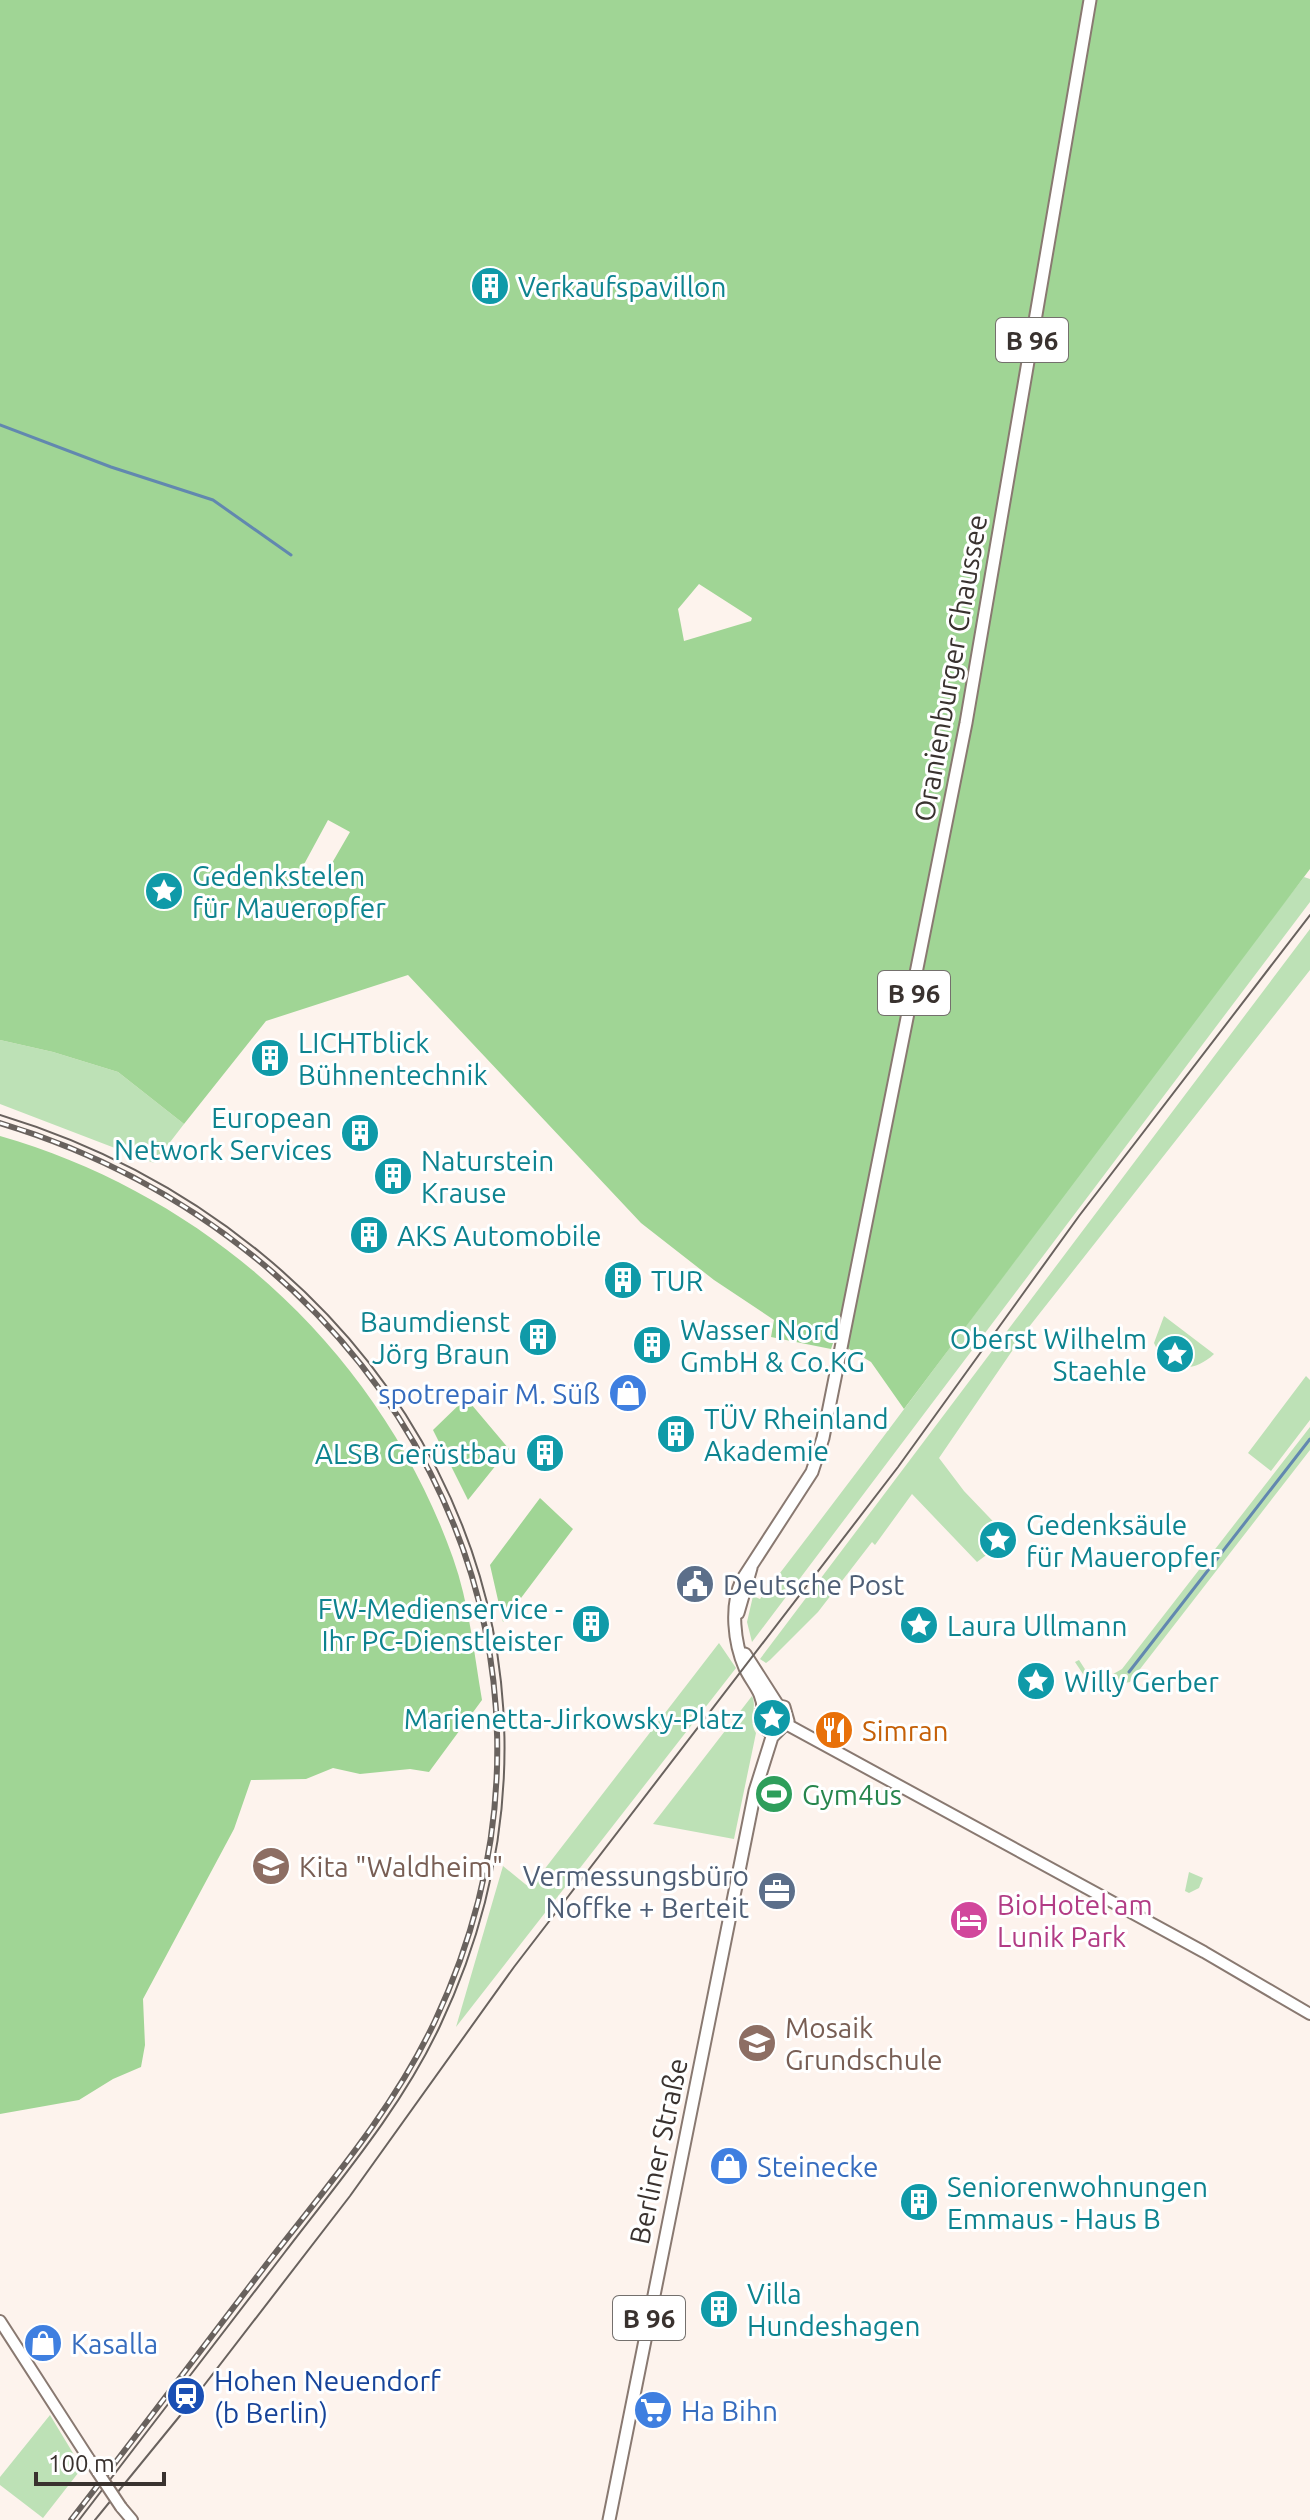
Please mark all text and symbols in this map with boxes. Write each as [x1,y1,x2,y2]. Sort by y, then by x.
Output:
building icon: Verkaufspavillon [469,265,511,307]
place label: Verkaufspavillon [518,271,726,302]
road number: B 96 [996,318,1068,362]
street label: Oranienburger Chaussee [908,512,992,824]
place label: Gedenkstelen für Maueropfer [192,860,386,923]
place icon: Gedenkstelen für Maueropfer [143,870,185,912]
road number: B 96 [878,971,950,1015]
place label: LICHTblick Bühnentechnik [298,1027,488,1090]
building icon: LICHTblick Bühnentechnik [249,1037,291,1079]
place label: European Network Services [114,1102,332,1165]
building icon: European Network Services [339,1112,381,1154]
place label: Naturstein Krause [421,1145,554,1208]
building icon: Naturstein Krause [372,1155,414,1197]
building icon: AKS Automobile [348,1214,390,1256]
place label: AKS Automobile [397,1220,601,1251]
building icon: TUR [602,1259,644,1301]
place label: TUR [651,1265,703,1296]
place label: Baumdienst Jörg Braun [360,1306,510,1369]
place label: Wasser Nord GmbH & Co.KG [680,1314,865,1377]
building icon: Baumdienst Jörg Braun [517,1316,559,1358]
place label: Oberst Wilhelm Staehle [950,1323,1147,1386]
building icon: Wasser Nord GmbH & Co.KG [631,1324,673,1366]
place icon: Oberst Wilhelm Staehle [1154,1333,1196,1375]
shop icon: spotrepair M. Süß [607,1372,649,1414]
place label: spotrepair M. Süß [378,1378,600,1409]
place label: TÜV Rheinland Akademie [704,1403,889,1466]
building icon: TÜV Rheinland Akademie [655,1413,697,1455]
building icon: ALSB Gerüstbau [524,1432,566,1474]
place label: ALSB Gerüstbau [315,1438,517,1469]
place label: Gedenksäule für Maueropfer [1026,1509,1220,1572]
place icon: Gedenksäule für Maueropfer [977,1519,1019,1561]
public building icon: Deutsche Post [674,1563,716,1605]
place label: Deutsche Post [723,1569,904,1600]
place label: FW-Medienservice - Ihr PC-Dienstleister [318,1593,563,1656]
building icon: FW-Medienservice - Ihr PC-Dienstleister [570,1603,612,1645]
place icon: Laura Ullmann [898,1604,940,1646]
place label: Laura Ullmann [947,1610,1127,1641]
place icon: Willy Gerber [1015,1660,1057,1702]
place label: Willy Gerber [1064,1666,1219,1697]
place icon: Marienetta-Jirkowsky-Platz [751,1697,793,1739]
place label: Marienetta-Jirkowsky-Platz [404,1703,744,1734]
restaurant icon: Simran [813,1709,855,1751]
place label: Simran [862,1715,949,1746]
sports icon: Gym4us [753,1773,795,1815]
place label: Gym4us [802,1779,902,1810]
school or university icon: Kita "Waldheim" [250,1845,292,1887]
place label: Kita "Waldheim" [299,1851,503,1882]
place label: Vermessungsbüro Noffke + Berteit [523,1860,749,1923]
office icon: Vermessungsbüro Noffke + Berteit [756,1870,798,1912]
place label: BioHotel am Lunik Park [997,1889,1153,1952]
hotel icon: BioHotel am Lunik Park [948,1899,990,1941]
place label: Mosaik Grundschule [785,2012,942,2075]
school or university icon: Mosaik Grundschule [736,2022,778,2064]
street label: Berliner Straße [623,2055,693,2247]
shop icon: Steinecke [708,2145,750,2187]
place label: Steinecke [757,2151,878,2182]
place label: Seniorenwohnungen Emmaus - Haus B [947,2171,1208,2234]
building icon: Seniorenwohnungen Emmaus - Haus B [898,2181,940,2223]
place label: Villa Hundeshagen [747,2278,920,2341]
building icon: Villa Hundeshagen [698,2288,740,2330]
road number: B 96 [613,2296,685,2340]
shop icon: Kasalla [22,2322,64,2364]
place label: Kasalla [71,2328,158,2359]
place label: Hohen Neuendorf (b Berlin) [214,2365,441,2429]
station icon: Hohen Neuendorf (b Berlin) [165,2375,207,2417]
supermarket icon: Ha Bihn [632,2389,674,2431]
place label: Ha Bihn [681,2395,778,2426]
scale bar [36,2436,164,2486]
text: 100 m [48,2450,115,2477]

